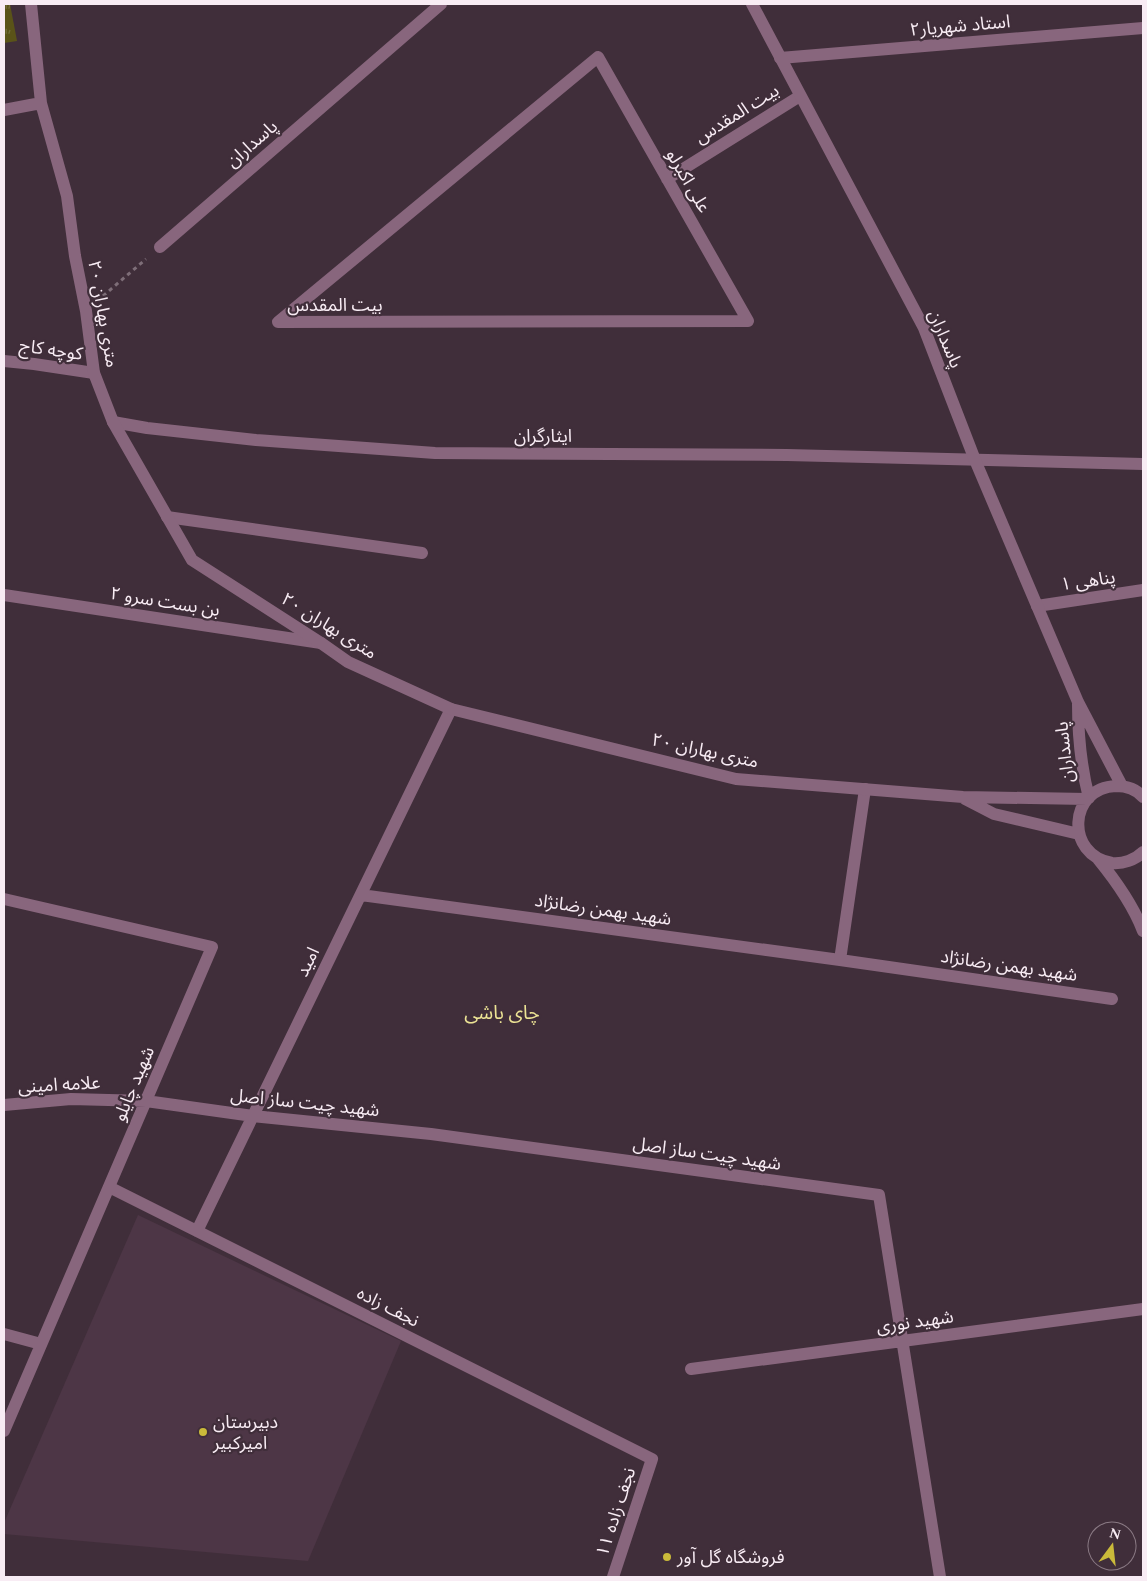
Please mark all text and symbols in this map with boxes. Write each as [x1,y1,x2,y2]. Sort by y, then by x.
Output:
street label: استاد شهریار۲ [909,8,1011,44]
street label: بیت المقدس [689,77,785,151]
street label: پاسداران [220,114,284,174]
street label: علی اکبرلو [659,144,717,218]
street label: ۲۰ متری بهاران [80,258,126,370]
street label: بیت المقدس [287,292,383,319]
street label: پاسداران [921,305,969,373]
street label: کوچه کاج [17,332,85,368]
street label: ایثارگران [514,423,572,450]
street label: پناهی ۱ [1059,564,1117,598]
street label: بن بست سرو ۲ [108,580,222,624]
street label: ۲۰ متری بهاران [276,586,382,666]
street label: پاسداران [1048,720,1082,784]
street label: ۲۰ متری بهاران [649,727,761,775]
street label: شهید بهمن رضانژاد [533,887,673,933]
street label: امید [289,943,327,981]
street label: شهید بهمن رضانژاد [939,943,1079,989]
district label: چای باشی [464,999,540,1028]
street label: شهید چایلو [106,1042,162,1126]
street label: علامه امینی [17,1069,101,1101]
street label: شهید چیت ساز اصل [229,1082,381,1124]
street label: شهید چیت ساز اصل [631,1130,783,1178]
street label: نجف زاده [352,1280,424,1334]
street label: شهید نوری [875,1303,955,1341]
place label: دبیرستان امیرکبیر [212,1409,278,1457]
marker: دبیرستان امیرکبیر [197,1426,209,1438]
street label: نجف زاده ۱۱ [589,1464,643,1560]
north arrow [1087,1521,1137,1571]
text: N [1107,1522,1123,1546]
place label: فروشگاه گل آور [676,1544,784,1571]
marker: فروشگاه گل آور [661,1551,673,1563]

